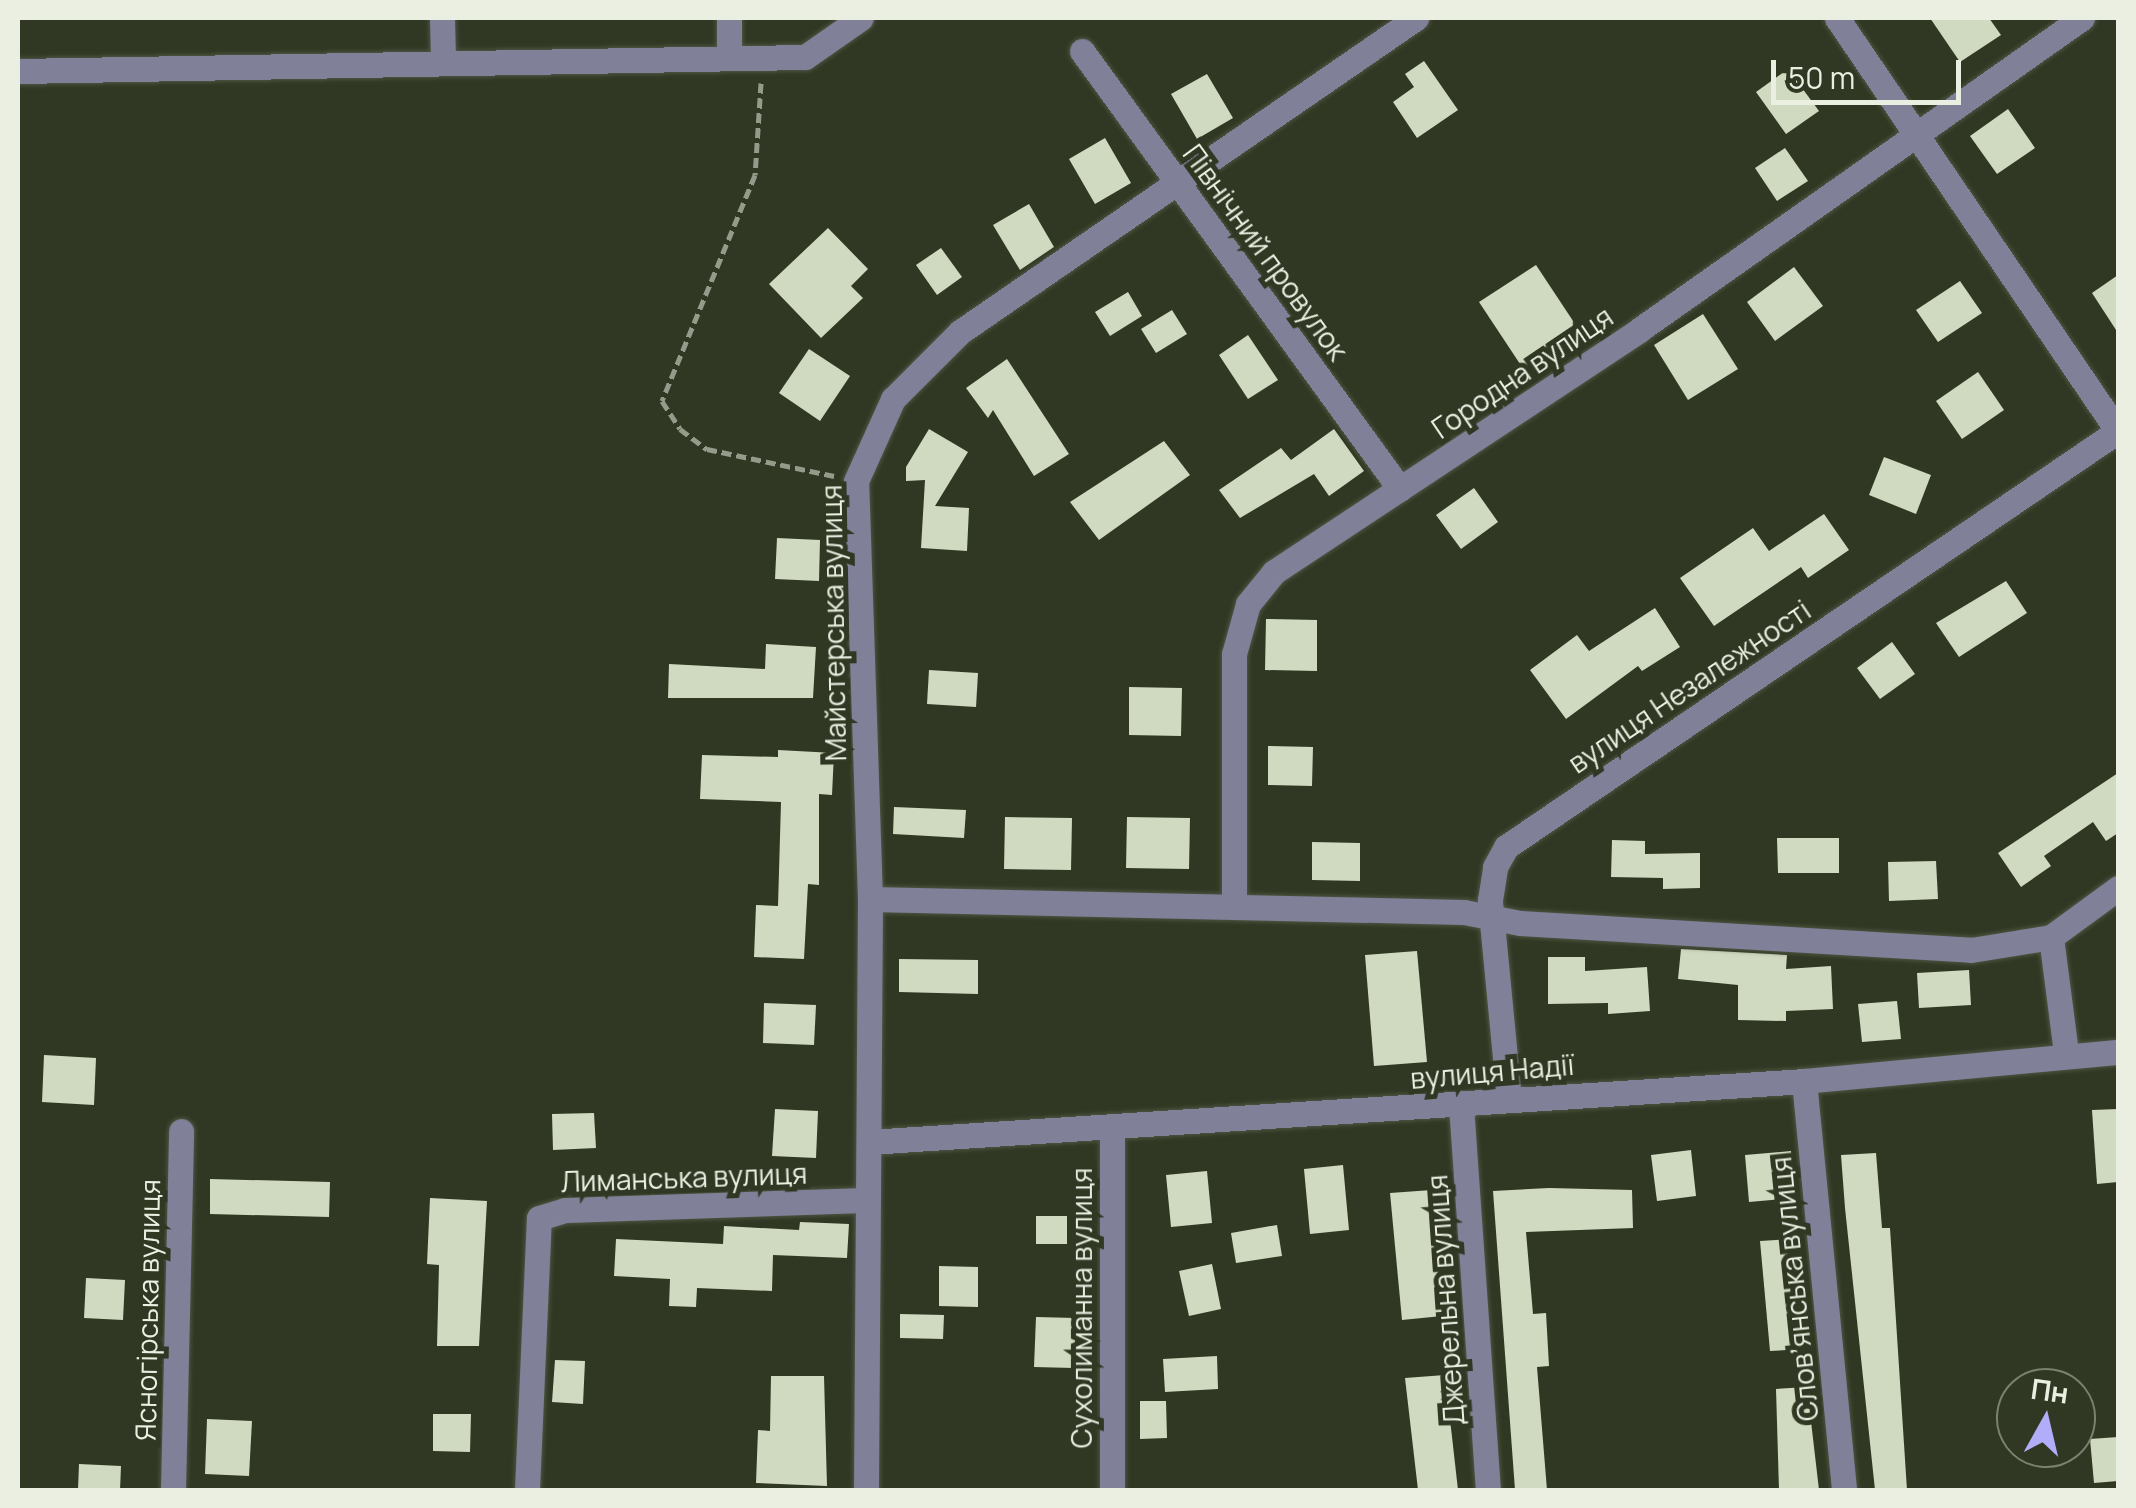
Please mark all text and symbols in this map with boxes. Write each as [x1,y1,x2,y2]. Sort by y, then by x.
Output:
scale bar [1776,40,1966,102]
text: 50 m [1788,57,1855,98]
street label: Північний провулок [1177,138,1355,366]
street label: Городна вулиця [1425,299,1619,445]
street label: Майстерська вулиця [814,484,852,762]
street label: вулиця Незалежності [1562,592,1816,780]
street label: вулиця Надії [1409,1047,1575,1095]
street label: Словʼянська вулиця [1763,1155,1825,1423]
street label: Лиманська вулиця [560,1156,808,1198]
street label: Сухолиманна вулиця [1064,1168,1098,1448]
street label: Джерельна вулиця [1419,1173,1471,1427]
street label: Ясногірська вулиця [128,1179,166,1441]
north arrow [1996,1368,2096,1468]
text: Пн [2029,1369,2071,1412]

